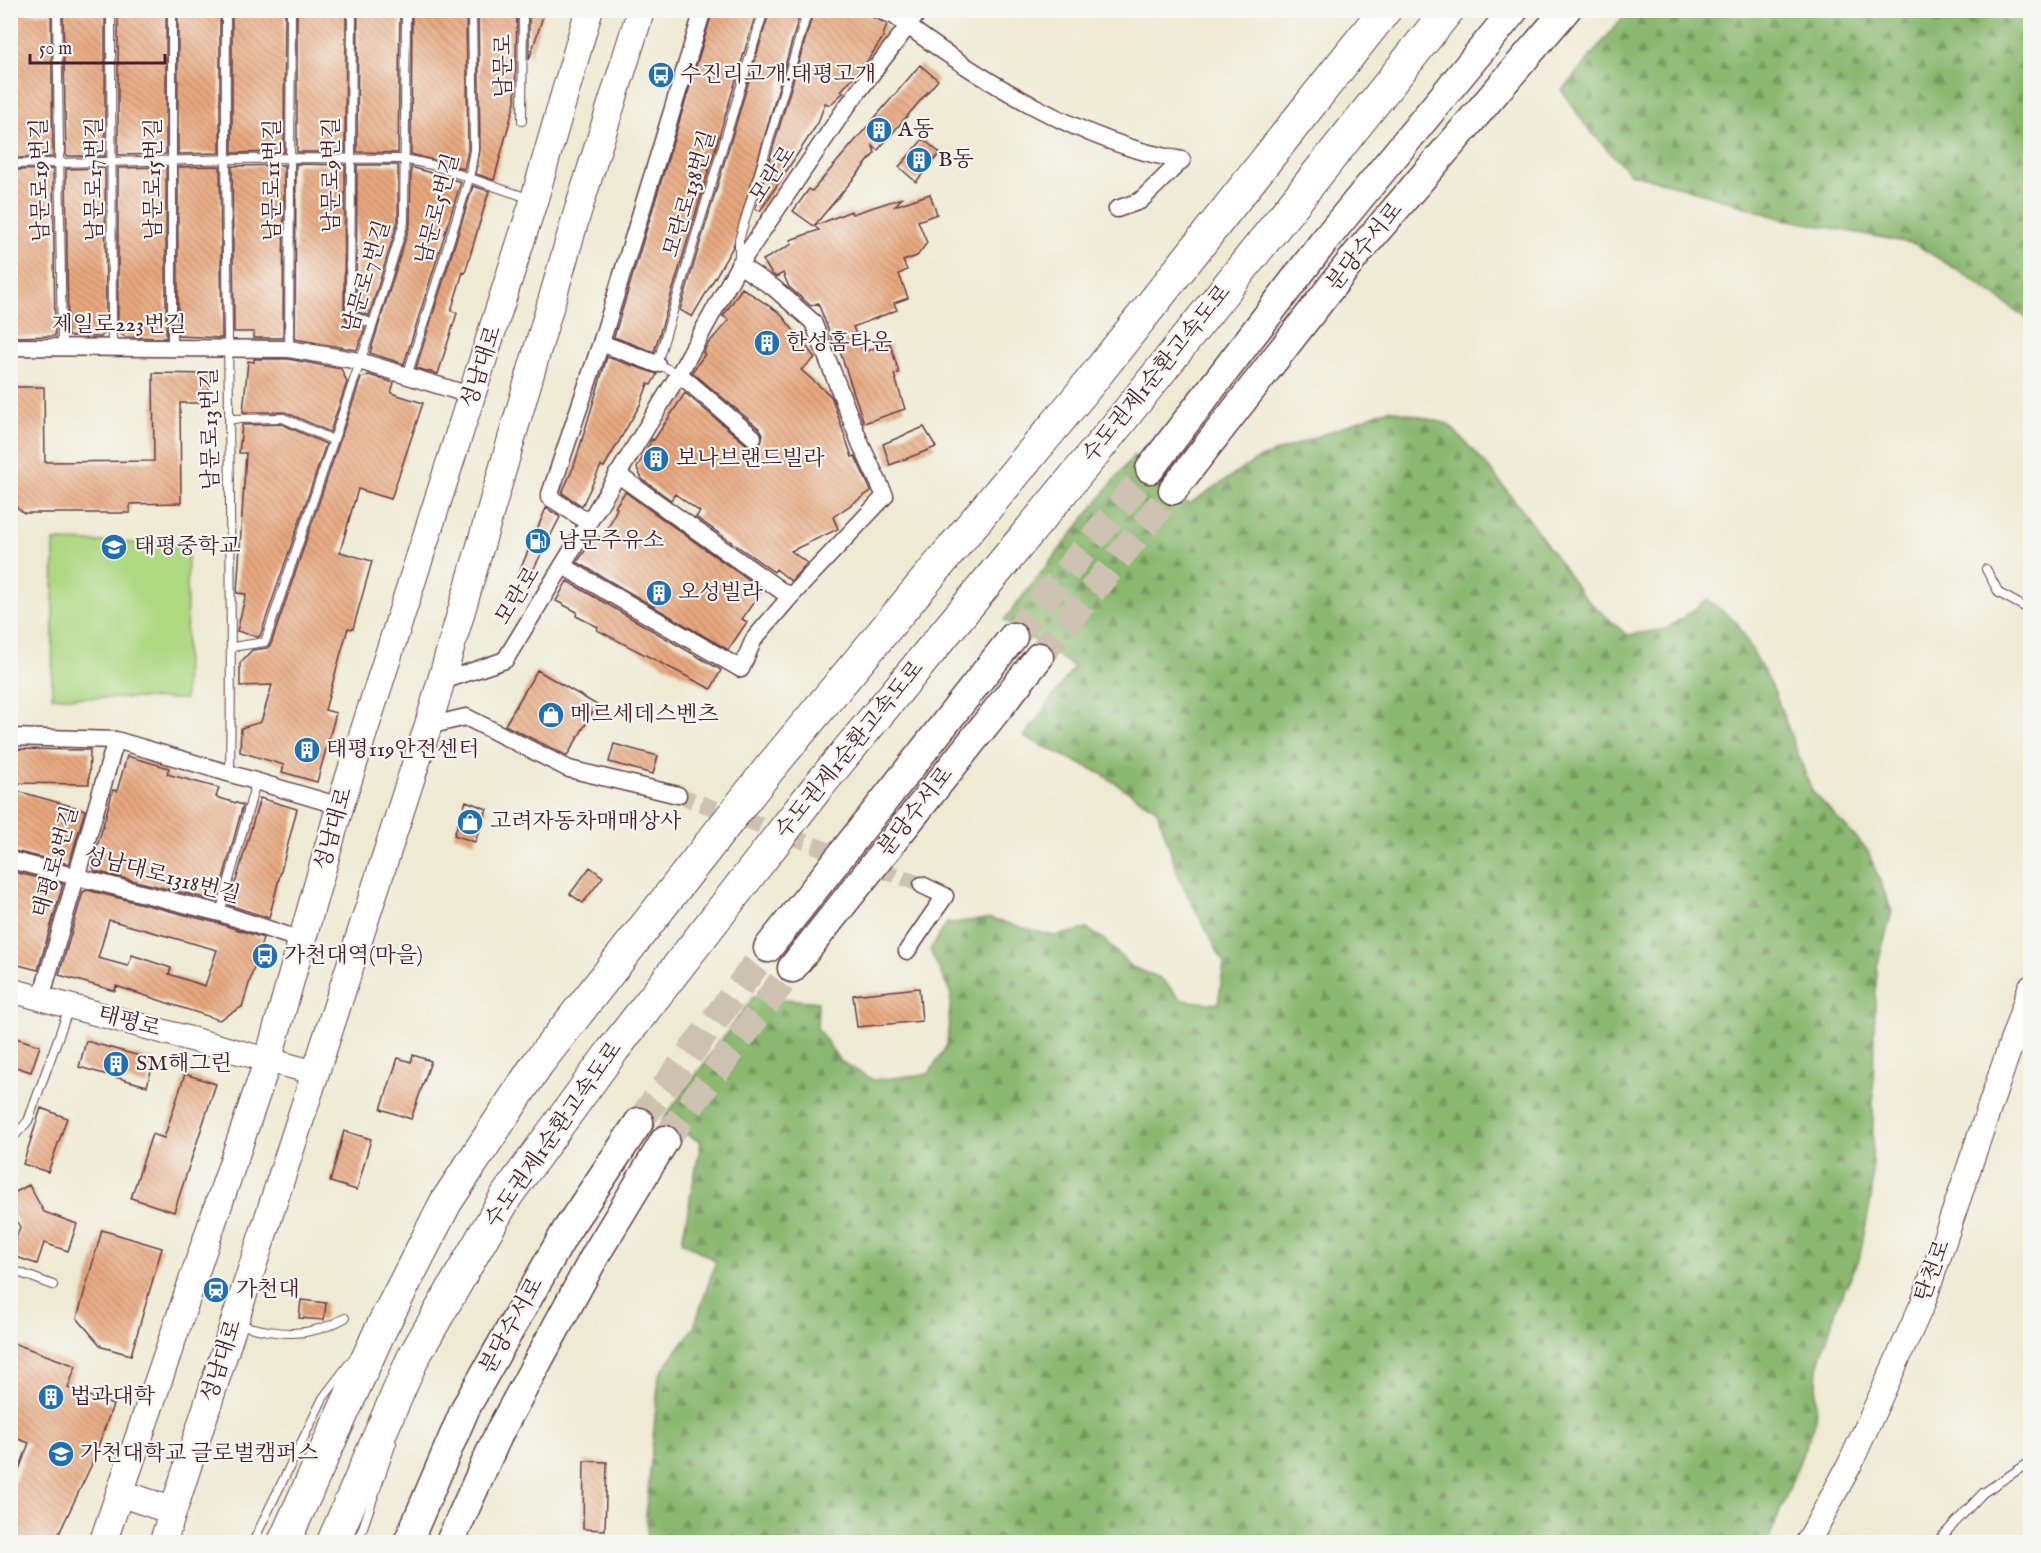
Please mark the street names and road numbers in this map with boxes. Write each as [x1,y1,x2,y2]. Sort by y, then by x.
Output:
street label: 남문로 [490,34,518,98]
street label: 남문로17번길 [81,117,109,241]
street label: 남문로9번길 [318,117,346,233]
street label: 남문로19번길 [26,118,56,242]
street label: 남문로15번길 [140,118,168,240]
street label: 남문로11번길 [259,119,287,241]
street label: 모란로138번길 [657,127,723,261]
street label: 모란로 [744,141,802,209]
street label: 남문로5번길 [410,150,466,268]
street label: 분당수서로 [1321,197,1409,297]
street label: 남문로7번길 [337,217,397,337]
street label: 수도권제1순환고속도로 [1077,279,1237,469]
street label: 제일로223번길 [51,311,187,339]
street label: 성남대로 [456,322,508,412]
street label: 남문로13번길 [196,367,226,491]
street label: 모란로 [489,562,547,630]
street label: 수도권제1순환고속도로 [770,655,930,845]
street label: 분당수서로 [872,762,960,862]
street label: 성남대로 [309,784,359,874]
street label: 태평로8번길 [27,803,85,921]
street label: 성남대로1318번길 [81,842,243,910]
street label: 태평로 [95,1000,163,1044]
street label: 수도권제1순환고속도로 [479,1037,629,1233]
street label: 탄천로 [1909,1236,1957,1306]
street label: 분당수서로 [474,1273,550,1379]
street label: 성남대로 [196,1316,248,1406]

